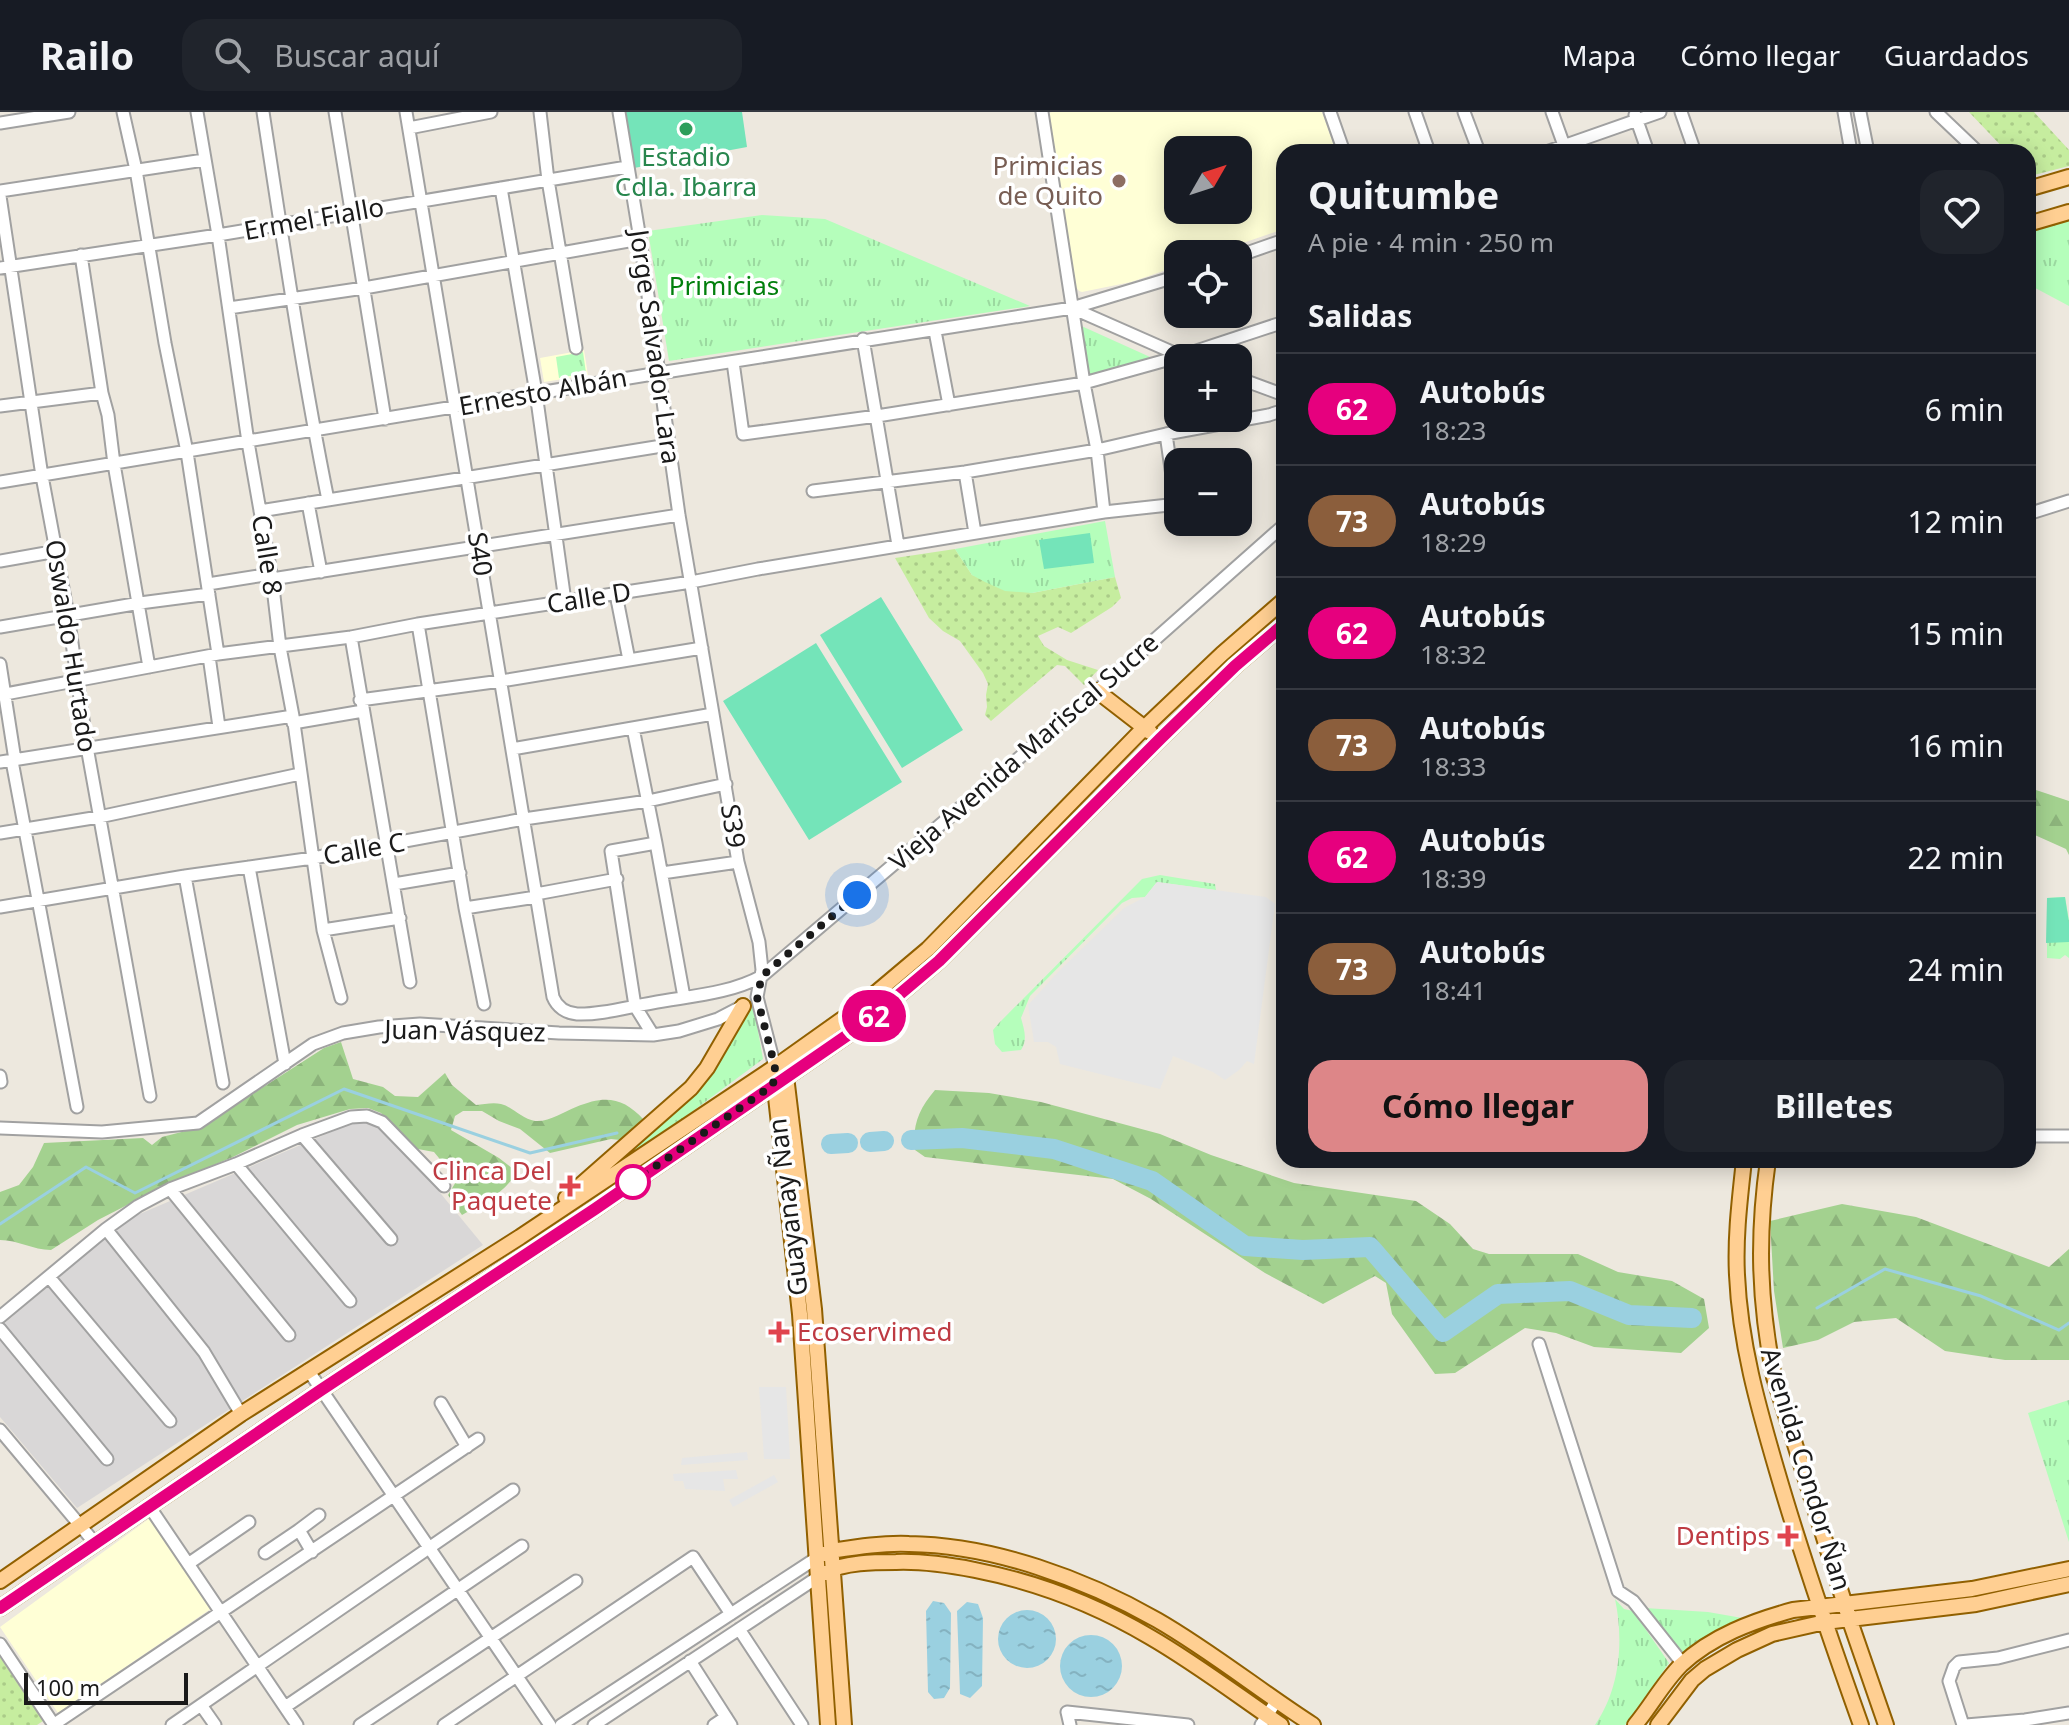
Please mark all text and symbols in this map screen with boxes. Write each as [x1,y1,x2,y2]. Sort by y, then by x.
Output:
search box [182,19,742,91]
text: Railo [40,29,134,81]
icon: search [210,33,254,77]
text: Buscar aquí [274,35,440,76]
text: Mapa [1562,36,1636,74]
text: Cómo llegar [1680,36,1840,74]
text: Guardados [1884,36,2029,74]
marker: Estadio Cdla. Ibarra [677,120,695,138]
north arrow [1164,136,1252,224]
map controls [1164,136,1252,536]
place label: Estadio Cdla. Ibarra [615,138,757,204]
place label: Primicias de Quito [993,147,1103,213]
text: Quitumbe [1308,168,1499,220]
button: heart [1920,170,2004,254]
marker: Primicias de Quito [1110,172,1128,190]
street label: Ermel Fiallo [241,188,387,248]
street label: Jorge Salvador Lara [621,224,690,466]
text: A pie · 4 min · 250 m [1308,224,1554,260]
button: locate [1164,240,1252,328]
park label: Primicias [669,267,779,303]
text: Salidas [1308,295,1412,336]
button: + [1164,344,1252,432]
street label: Ernesto Albán [456,359,630,424]
text: Autobús [1420,371,1546,412]
text: 6 min [1925,389,2004,430]
text: 62 [1336,390,1368,428]
text: 18:23 [1420,412,1486,448]
button: − [1164,448,1252,536]
text: Autobús [1420,483,1546,524]
text: 12 min [1908,501,2004,542]
text: 73 [1336,502,1368,540]
street label: Calle 8 [244,512,292,598]
text: 18:29 [1420,524,1486,560]
street label: S40 [460,529,502,578]
street label: Oswaldo Hurtado [37,537,107,755]
street label: Calle D [544,573,634,621]
text: Autobús [1420,595,1546,636]
text: 15 min [1908,613,2004,654]
text: 62 [1336,614,1368,652]
street label: Vieja Avenida Mariscal Sucre [881,624,1166,878]
text: 18:32 [1420,636,1486,672]
text: Autobús [1420,707,1546,748]
text: 16 min [1908,725,2004,766]
text: 73 [1336,726,1368,764]
text: 18:33 [1420,748,1486,784]
street label: S39 [713,801,755,850]
text: Autobús [1420,819,1546,860]
street label: Calle C [320,823,407,873]
text: 22 min [1908,837,2004,878]
text: 62 [1336,838,1368,876]
text: 18:39 [1420,860,1486,896]
your location [837,875,877,915]
text: Autobús [1420,931,1546,972]
text: 24 min [1908,949,2004,990]
text: 73 [1336,950,1368,988]
text: 18:41 [1420,972,1486,1008]
line badge: 62 [838,990,910,1042]
text: 62 [858,997,890,1035]
street label: Juan Vásquez [381,1011,546,1049]
button: Cómo llegar [1308,1060,1648,1152]
button: Billetes [1664,1060,2004,1152]
street label: Guayanay Ñan [758,1116,816,1298]
place label: Clinca Del Paquete [432,1152,552,1218]
unlabelled marker [616,1165,650,1199]
marker: Clinca Del Paquete [559,1175,581,1197]
place label: Ecoservimed [797,1313,952,1349]
marker: Ecoservimed [768,1321,790,1343]
street label: Avenida Condor Ñan [1753,1343,1861,1595]
place label: Dentips [1676,1517,1770,1553]
marker: Dentips [1777,1525,1799,1547]
scale bar [24,1669,188,1705]
text: 100 m [36,1672,100,1702]

